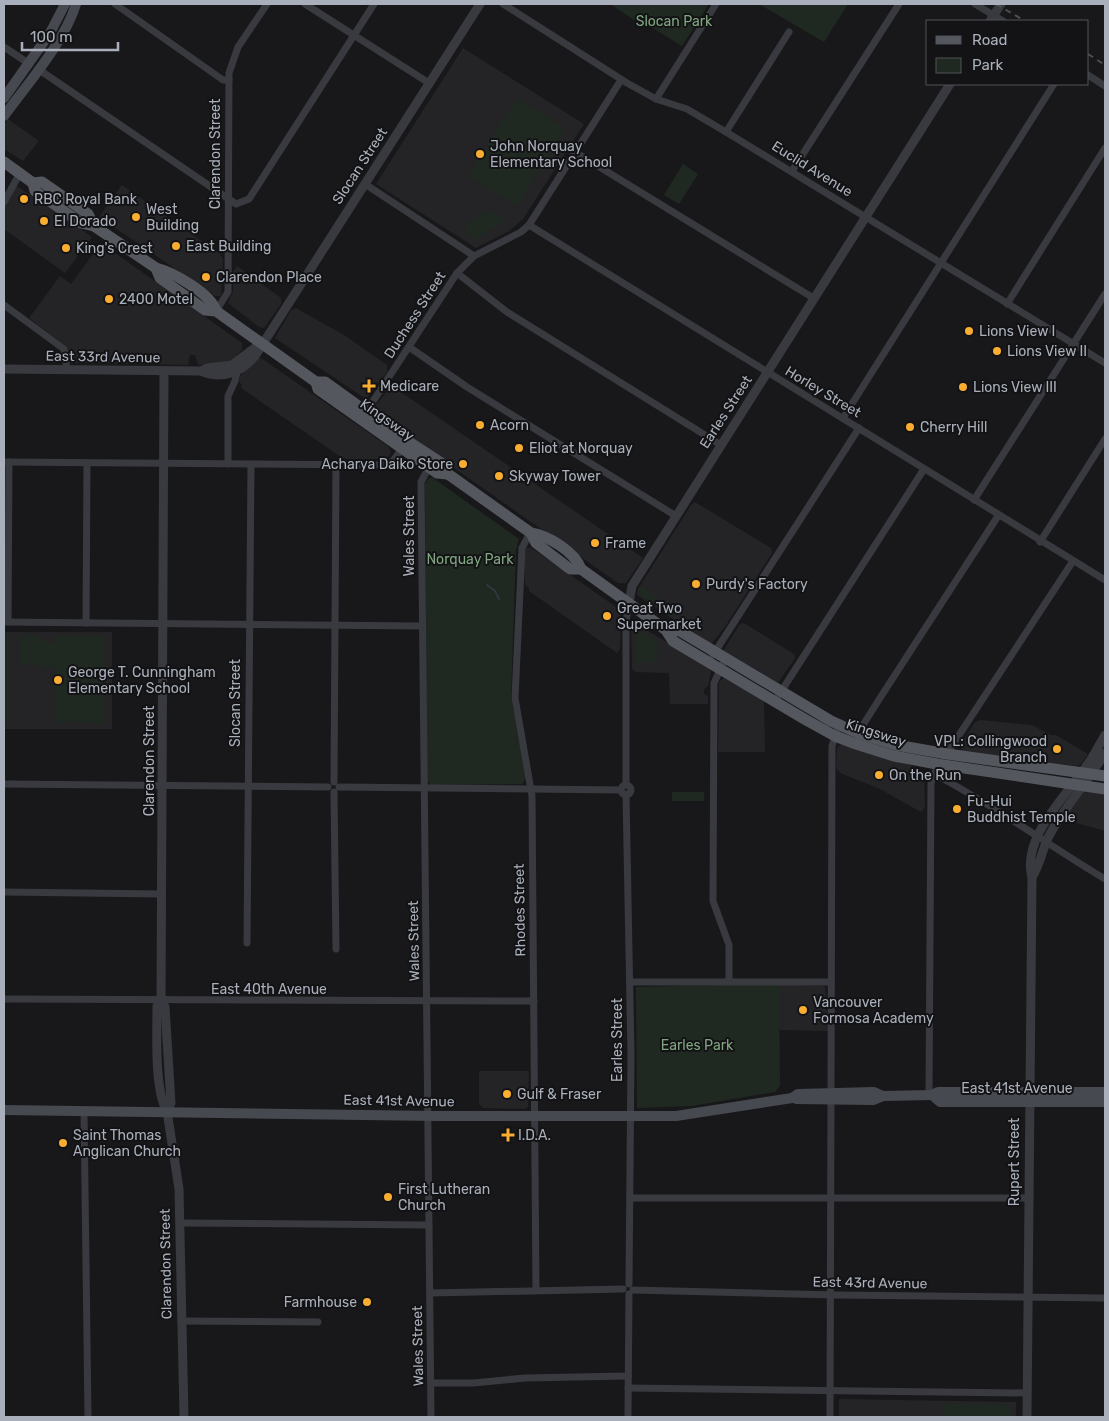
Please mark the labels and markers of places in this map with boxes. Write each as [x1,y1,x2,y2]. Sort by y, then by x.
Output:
place label: John Norquay Elementary School [490,138,612,171]
marker: John Norquay Elementary School [474,148,486,160]
place label: RBC Royal Bank [34,191,138,208]
marker: RBC Royal Bank [18,193,30,205]
place label: West Building [146,201,199,234]
marker: West Building [130,211,142,223]
place label: El Dorado [54,213,116,230]
marker: El Dorado [38,215,50,227]
place label: East Building [186,238,271,255]
place label: King's Crest [76,240,153,257]
marker: East Building [170,240,182,252]
marker: King's Crest [60,242,72,254]
place label: Clarendon Place [216,269,322,286]
marker: Clarendon Place [200,271,212,283]
place label: 2400 Motel [119,291,193,308]
marker: 2400 Motel [103,293,115,305]
place label: Lions View I [979,323,1055,340]
marker: Lions View I [963,325,975,337]
place label: Lions View II [1007,343,1087,360]
marker: Lions View II [991,345,1003,357]
place label: Medicare [380,378,439,395]
marker: Medicare [362,379,376,393]
place label: Lions View III [973,379,1057,396]
marker: Lions View III [957,381,969,393]
place label: Acorn [490,417,529,434]
marker: Acorn [474,419,486,431]
place label: Cherry Hill [920,419,987,436]
marker: Cherry Hill [904,421,916,433]
place label: Eliot at Norquay [529,440,633,457]
marker: Eliot at Norquay [513,442,525,454]
place label: Acharya Daiko Store [321,456,453,473]
marker: Acharya Daiko Store [457,458,469,470]
place label: Skyway Tower [509,468,601,485]
marker: Skyway Tower [493,470,505,482]
place label: Frame [605,535,646,552]
marker: Frame [589,537,601,549]
place label: Purdy's Factory [706,576,808,593]
marker: Purdy's Factory [690,578,702,590]
place label: Great Two Supermarket [617,600,702,633]
marker: Great Two Supermarket [601,610,613,622]
place label: George T. Cunningham Elementary School [68,664,216,697]
marker: George T. Cunningham Elementary School [52,674,64,686]
place label: VPL: Collingwood Branch [934,733,1047,766]
marker: VPL: Collingwood Branch [1051,743,1063,755]
place label: On the Run [889,767,961,784]
marker: On the Run [873,769,885,781]
place label: Fu-Hui Buddhist Temple [967,793,1076,826]
marker: Fu-Hui Buddhist Temple [951,803,963,815]
place label: Vancouver Formosa Academy [813,994,934,1027]
marker: Vancouver Formosa Academy [797,1004,809,1016]
place label: Gulf & Fraser [517,1086,602,1103]
marker: Gulf & Fraser [501,1088,513,1100]
place label: Saint Thomas Anglican Church [73,1127,181,1160]
place label: I.D.A. [518,1127,551,1144]
marker: I.D.A. [502,1129,514,1141]
marker: Saint Thomas Anglican Church [57,1137,69,1149]
place label: First Lutheran Church [398,1181,490,1214]
marker: First Lutheran Church [382,1191,394,1203]
place label: Farmhouse [284,1294,357,1311]
marker: Farmhouse [361,1296,373,1308]

